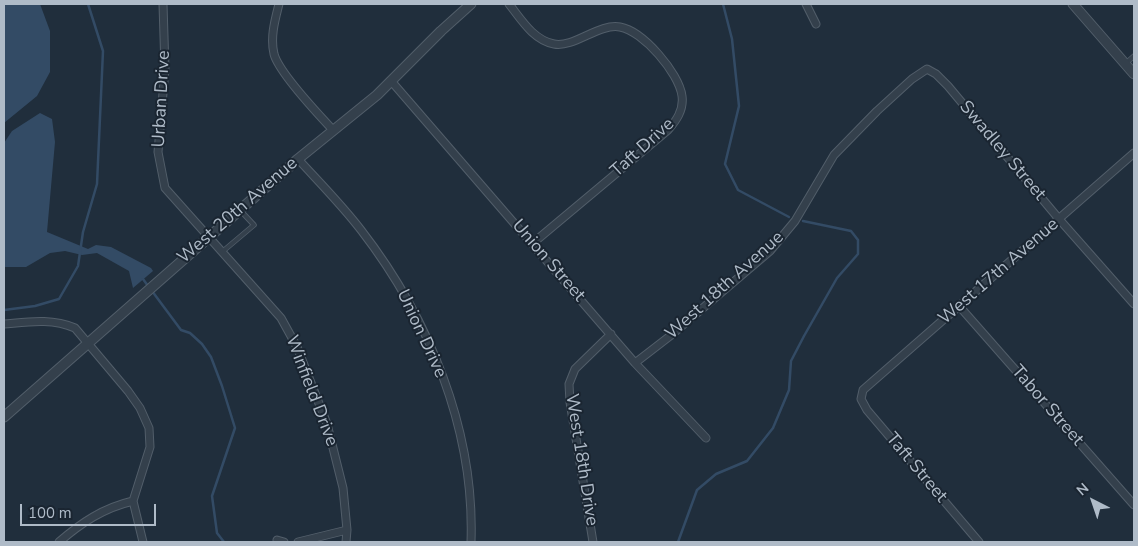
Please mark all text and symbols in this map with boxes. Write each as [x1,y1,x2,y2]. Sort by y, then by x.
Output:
street label: Urban Drive [149,50,175,148]
street label: Swadley Street [954,97,1050,205]
street label: Taft Drive [607,114,679,182]
street label: West 20th Avenue [174,153,302,269]
street label: West 17th Avenue [935,214,1063,330]
street label: Union Street [507,216,589,306]
street label: West 18th Avenue [661,227,789,345]
street label: Union Drive [391,286,451,382]
street label: Winfield Drive [280,333,342,449]
street label: Tabor Street [1006,361,1088,451]
street label: West 18th Drive [560,392,602,528]
street label: Taft Street [881,429,951,507]
north arrow [1068,476,1118,526]
text: N [1073,479,1093,500]
scale bar [22,494,159,526]
text: 100 m [28,503,72,523]

